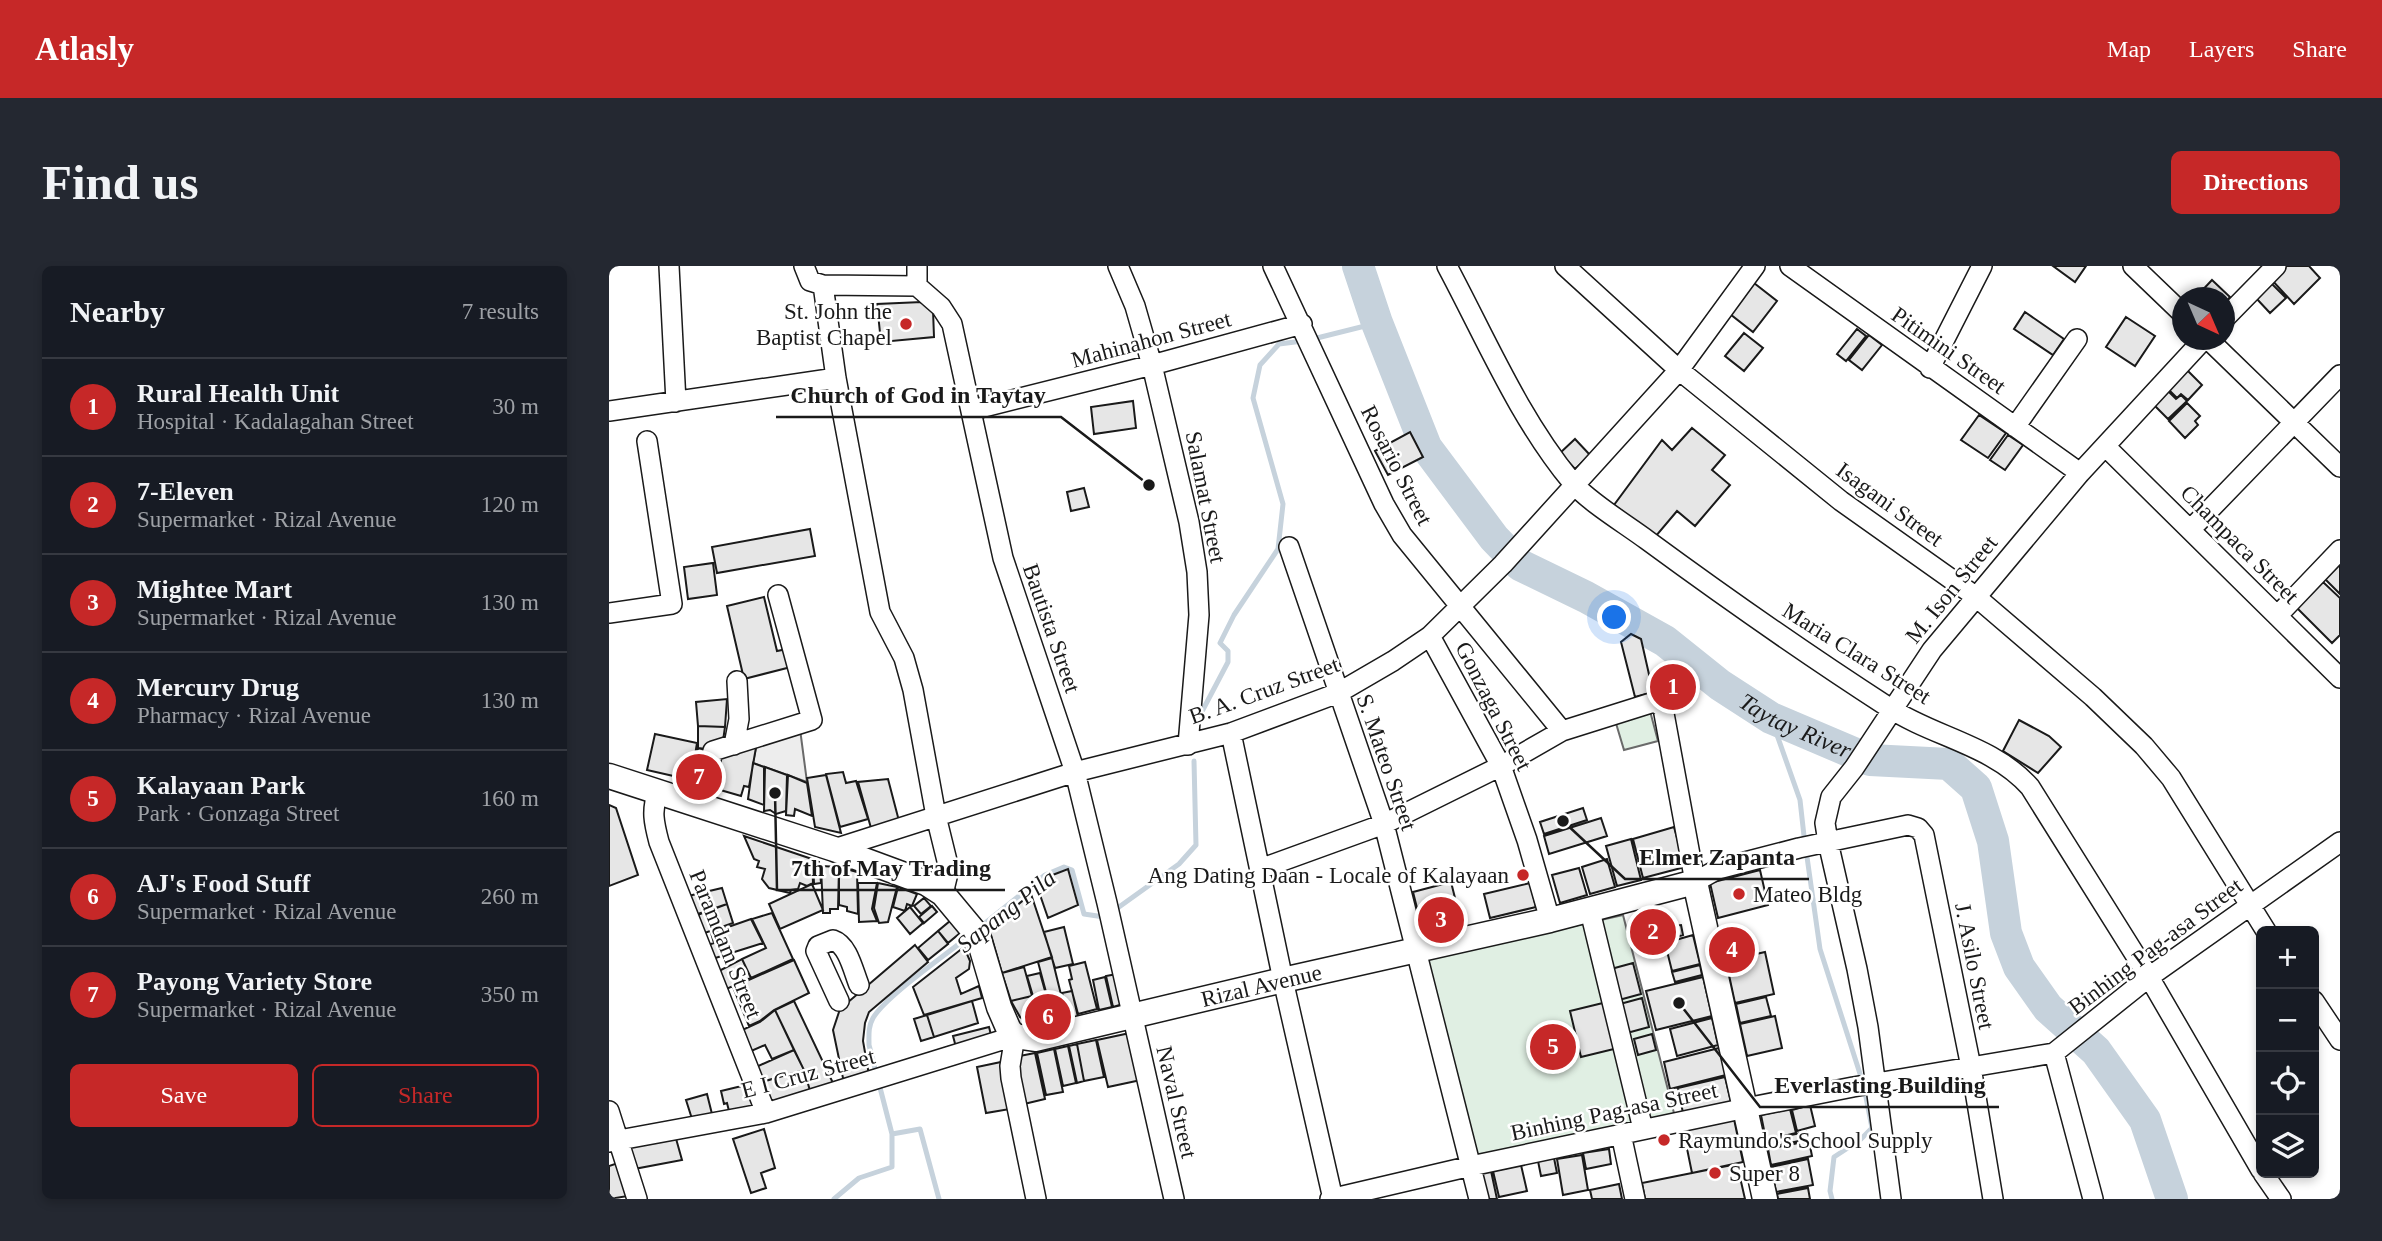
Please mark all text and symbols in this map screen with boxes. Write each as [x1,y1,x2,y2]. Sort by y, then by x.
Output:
text: Atlasly [35,31,134,67]
text: Map [2107,36,2151,62]
text: Layers [2189,36,2254,62]
text: Share [2292,36,2347,62]
button: Directions [2171,151,2340,214]
text: Find us [42,155,199,210]
north arrow [2172,287,2235,350]
text: Nearby [70,295,165,328]
text: 7 results [462,299,539,324]
place label: St. John the Baptist Chapel [756,299,892,350]
street label: Pitimini Street [1887,302,2011,399]
street label: Mahinahon Street [1069,306,1234,373]
marker: St. John the Baptist Chapel [898,316,914,332]
callout: Church of God in Taytay [776,372,1061,417]
text: Rural Health Unit [137,379,339,408]
text: Church of God in Taytay [790,382,1046,408]
text: 1 [87,394,99,419]
text: 30 m [492,394,539,419]
street label: Rosario Street [1356,401,1438,530]
text: Hospital · Kadalagahan Street [137,409,414,434]
street label: Salamat Street [1181,429,1231,566]
street label: Isagani Street [1831,457,1948,552]
text: 7-Eleven [137,477,234,506]
street label: Champaca Street [2175,480,2304,609]
text: 2 [87,492,99,517]
text: 120 m [481,492,539,517]
text: Supermarket · Rizal Avenue [137,507,397,532]
street label: M. Ison Street [1900,530,2003,648]
street label: Bautista Street [1018,560,1085,697]
text: Mightee Mart [137,575,292,604]
text: 3 [87,590,99,615]
text: 130 m [481,590,539,615]
street label: Maria Clara Street [1778,598,1936,709]
your location [1597,600,1631,634]
text: Supermarket · Rizal Avenue [137,605,397,630]
street label: Gonzaga Street [1450,638,1537,775]
street label: B. A. Cruz Street [1186,652,1343,729]
pin: 1 [1650,661,1696,713]
text: Mercury Drug [137,673,299,702]
text: 4 [87,688,99,713]
text: 130 m [481,688,539,713]
water label: Taytay River [1735,688,1856,764]
street label: S. Mateo Street [1352,691,1422,834]
text: Pharmacy · Rizal Avenue [137,703,371,728]
pin: 7 [676,751,722,803]
text: Kalayaan Park [137,771,305,800]
text: 5 [87,786,99,811]
text: 160 m [481,786,539,811]
text: Park · Gonzaga Street [137,801,339,826]
callout: Elmer Zapanta [1625,834,1809,879]
text: Elmer Zapanta [1639,844,1795,870]
callout: 7th of May Trading [777,845,1005,890]
text: 7th of May Trading [791,855,991,881]
place label: Ang Dating Daan - Locale of Kalayaan [1148,863,1509,888]
water label: Sapang Pila [952,864,1060,958]
street label: Paramdam Street [684,866,767,1023]
marker: Ang Dating Daan - Locale of Kalayaan [1515,867,1531,883]
text: AJ's Food Stuff [137,869,310,898]
street label: Binhing Pag-asa Street [2064,873,2247,1020]
place label: Mateo Bldg [1753,882,1863,907]
text: 6 [87,884,99,909]
text: 260 m [481,884,539,909]
marker: Mateo Bldg [1731,886,1747,902]
pin: 3 [1418,894,1464,946]
text: Supermarket · Rizal Avenue [137,899,397,924]
street label: J. Asilo Street [1950,901,1999,1032]
pin: 2 [1630,906,1676,958]
pin: 4 [1709,924,1755,976]
map controls [2256,926,2319,1178]
button: + [2256,926,2319,989]
street label: Rizal Avenue [1199,960,1324,1012]
text: Payong Variety Store [137,967,372,996]
text: 7 [87,982,99,1007]
text: 350 m [481,982,539,1007]
button: − [2256,989,2319,1052]
pin: 6 [1025,991,1071,1043]
text: Supermarket · Rizal Avenue [137,997,397,1022]
pin: 5 [1530,1021,1576,1073]
street label: E I Cruz Street [739,1043,878,1103]
street label: Naval Street [1151,1044,1202,1161]
button: locate [2256,1052,2319,1115]
callout: Everlasting Building [1760,1062,1999,1107]
button: Save [70,1064,298,1127]
button: Share [312,1064,539,1127]
text: Everlasting Building [1774,1072,1986,1098]
street label: Binhing Pag-asa Street [1508,1077,1720,1146]
button: layers [2256,1115,2319,1178]
place label: Raymundo's School Supply [1678,1128,1933,1153]
marker: Raymundo's School Supply [1656,1132,1672,1148]
place label: Super 8 [1729,1161,1800,1186]
marker: Super 8 [1707,1165,1723,1181]

